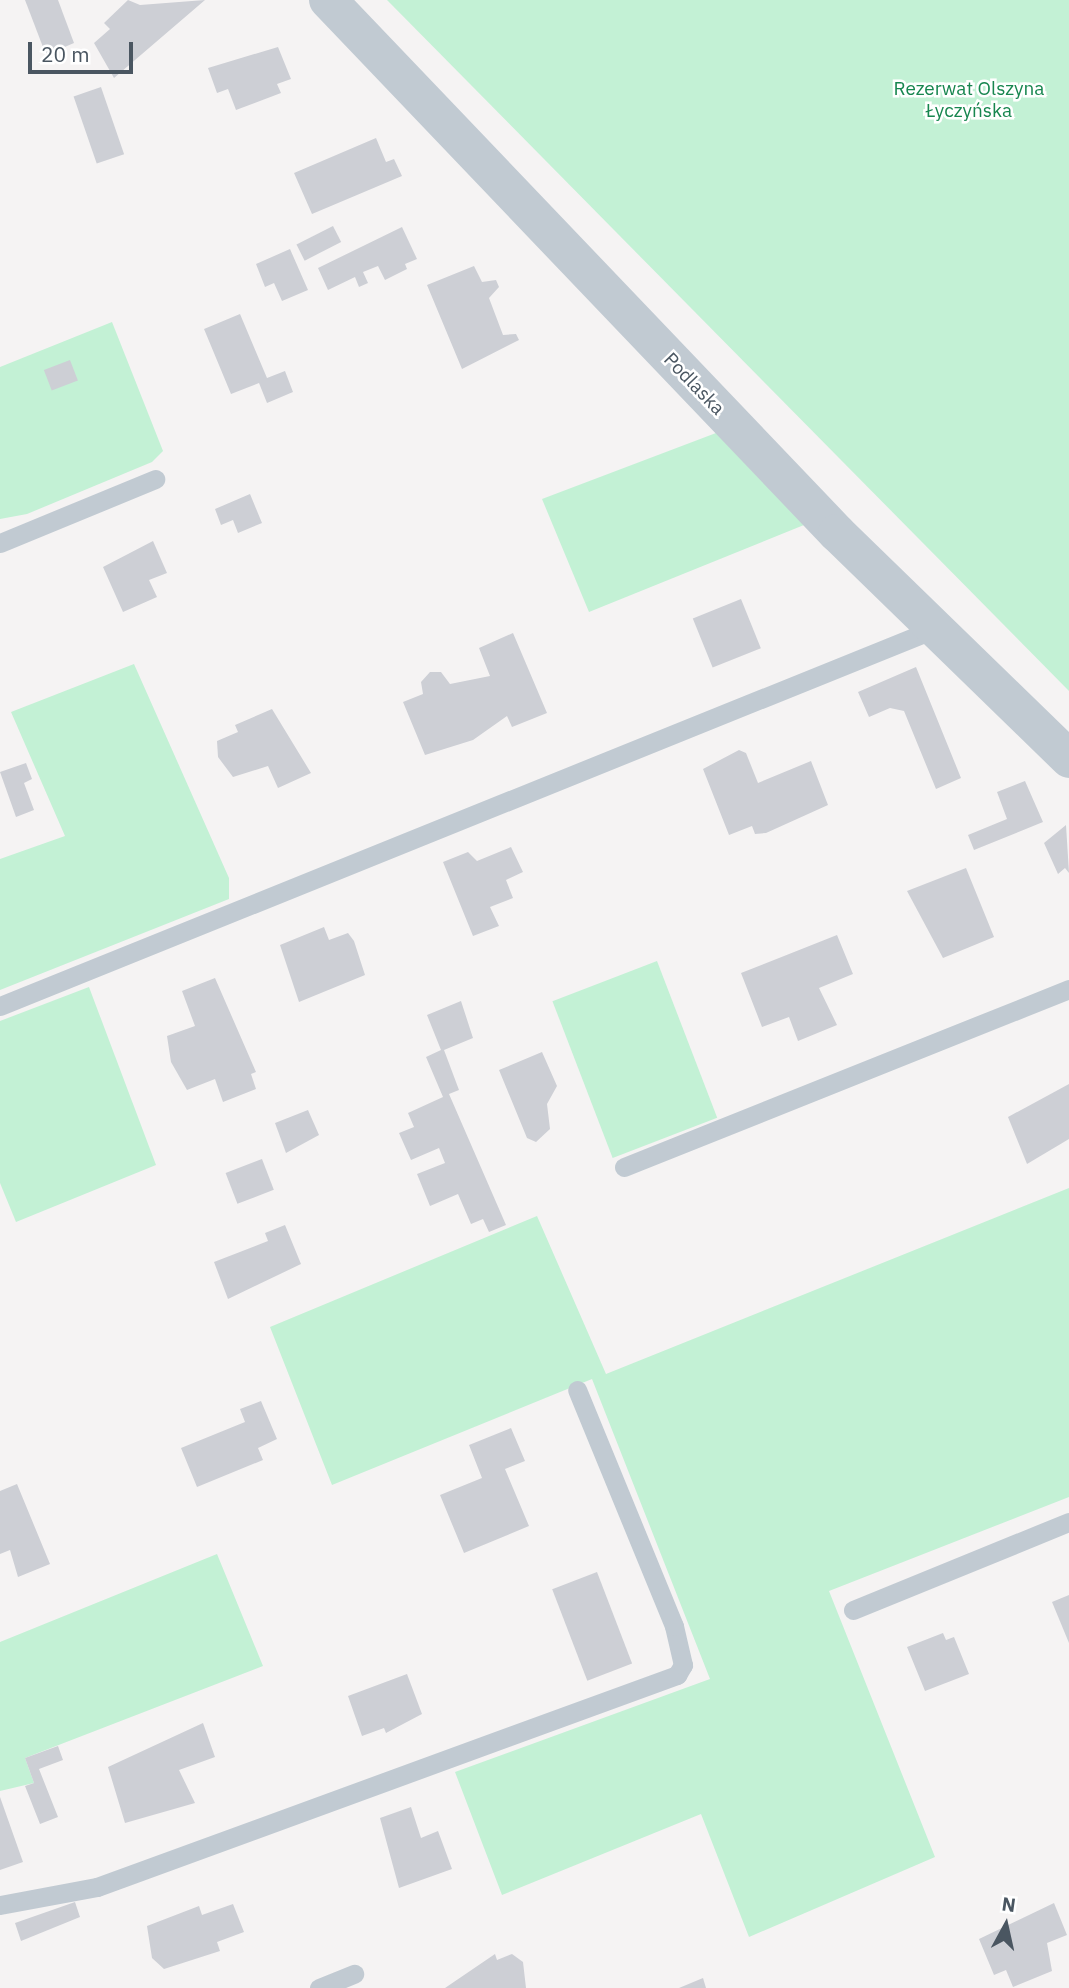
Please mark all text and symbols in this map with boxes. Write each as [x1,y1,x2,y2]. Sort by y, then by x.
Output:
scale bar [32,28,136,72]
text: 20 m [41,40,90,68]
park label: Rezerwat Olszyna Łyczyńska [894,78,1044,122]
street label: Podlaska [659,348,729,420]
north arrow [971,1890,1041,1960]
text: N [1000,1891,1017,1917]

